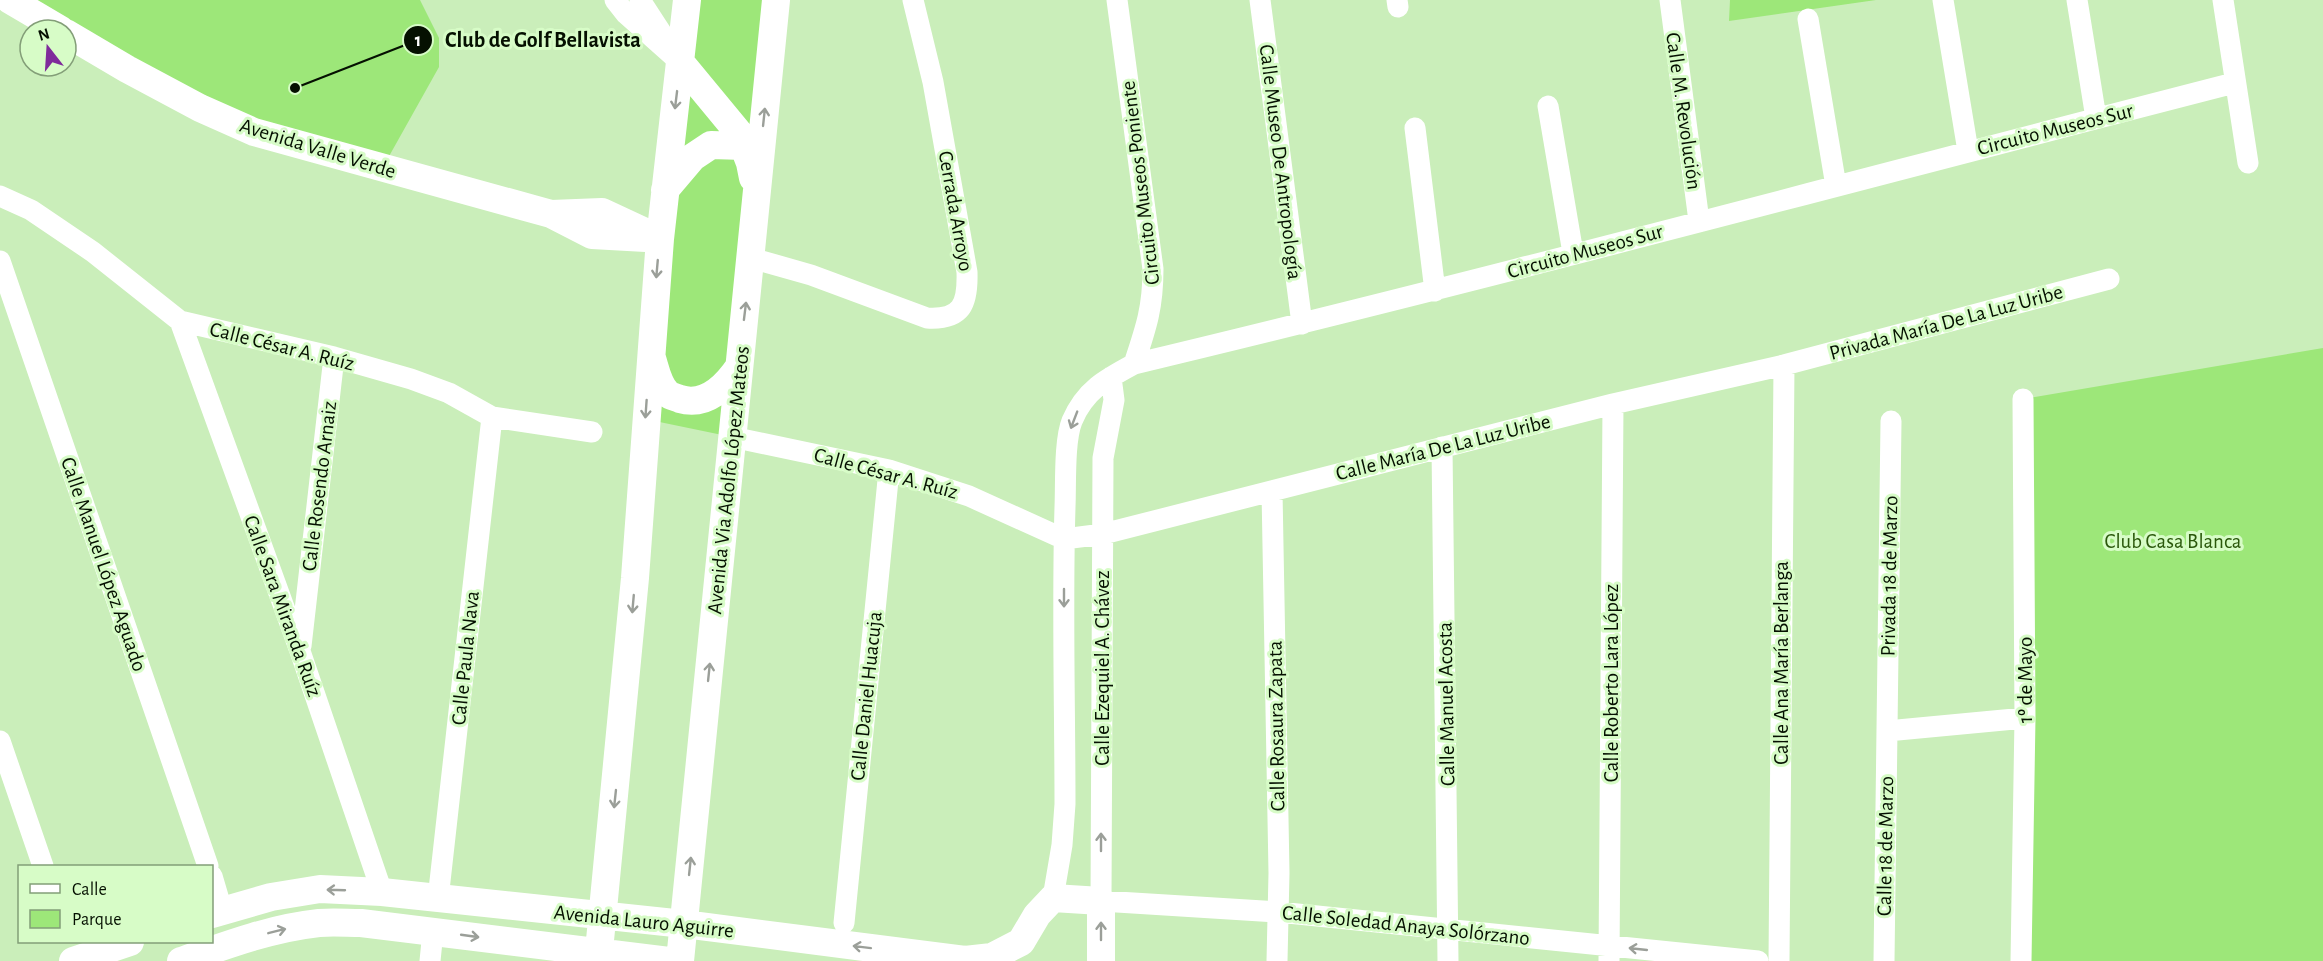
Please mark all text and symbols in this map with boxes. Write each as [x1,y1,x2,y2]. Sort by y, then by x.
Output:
north arrow [18,18,78,78]
callout: Club de Golf Bellavista [403,20,653,60]
text: N [36,25,52,44]
text: Club de Golf Bellavista [445,29,641,51]
street label: Calle M. Revolución [1662,31,1705,191]
text: 1 [415,32,421,50]
street label: Calle Museo De Antropología [1256,43,1305,281]
street label: Circuito Museos Poniente [1118,80,1163,286]
one-way arrow [671,89,682,109]
street label: Circuito Museos Sur [1975,100,2135,159]
one-way arrow [759,107,770,127]
street label: Avenida Valle Verde [237,115,398,182]
street label: Cerrada Arroyo [935,149,976,273]
street label: Circuito Museos Sur [1505,221,1665,282]
one-way arrow [651,258,662,278]
street label: Privada María De La Luz Uribe [1827,281,2065,364]
one-way arrow [740,302,751,321]
street label: Calle César A. Ruíz [208,318,356,375]
street label: Avenida Via Adolfo López Mateos [704,345,753,615]
one-way arrow [640,398,651,418]
street label: Calle Rosendo Arnaiz [299,400,340,572]
one-way arrow [1068,410,1079,429]
street label: Calle María De La Luz Uribe [1334,411,1553,484]
street label: Calle César A. Ruíz [812,444,960,503]
street label: Calle Manuel López Aguado [57,454,150,674]
street label: Privada 18 de Marzo [1878,495,1901,657]
street label: Calle Sara Miranda Ruíz [240,513,325,700]
park label: Club Casa Blanca [2104,531,2242,552]
street label: Calle Ana María Berlanga [1771,561,1792,765]
street label: Calle Ezequiel A. Chávez [1092,570,1113,766]
street label: Calle Roberto Lara López [1601,584,1622,782]
one-way arrow [1058,587,1070,607]
street label: Calle Paula Nava [448,590,483,726]
one-way arrow [627,593,638,613]
street label: Calle Daniel Huacuja [847,610,886,782]
street label: Calle Manuel Acosta [1435,621,1458,786]
street label: 1º de Mayo [2015,637,2036,723]
street label: Calle Rosaura Zapata [1265,640,1288,811]
one-way arrow [704,663,715,683]
street label: Calle 18 de Marzo [1874,776,1897,916]
one-way arrow [609,789,620,809]
one-way arrow [1095,833,1107,853]
one-way arrow [685,857,696,877]
legend [18,865,213,943]
text: Calle [72,881,107,899]
one-way arrow [326,884,346,896]
street label: Avenida Lauro Aguirre [553,902,735,941]
street label: Calle Soledad Anaya Solórzano [1281,902,1531,949]
text: Parque [72,911,121,929]
one-way arrow [1095,921,1107,941]
one-way arrow [267,925,286,936]
one-way arrow [460,931,480,942]
one-way arrow [853,941,873,952]
one-way arrow [1628,943,1648,954]

